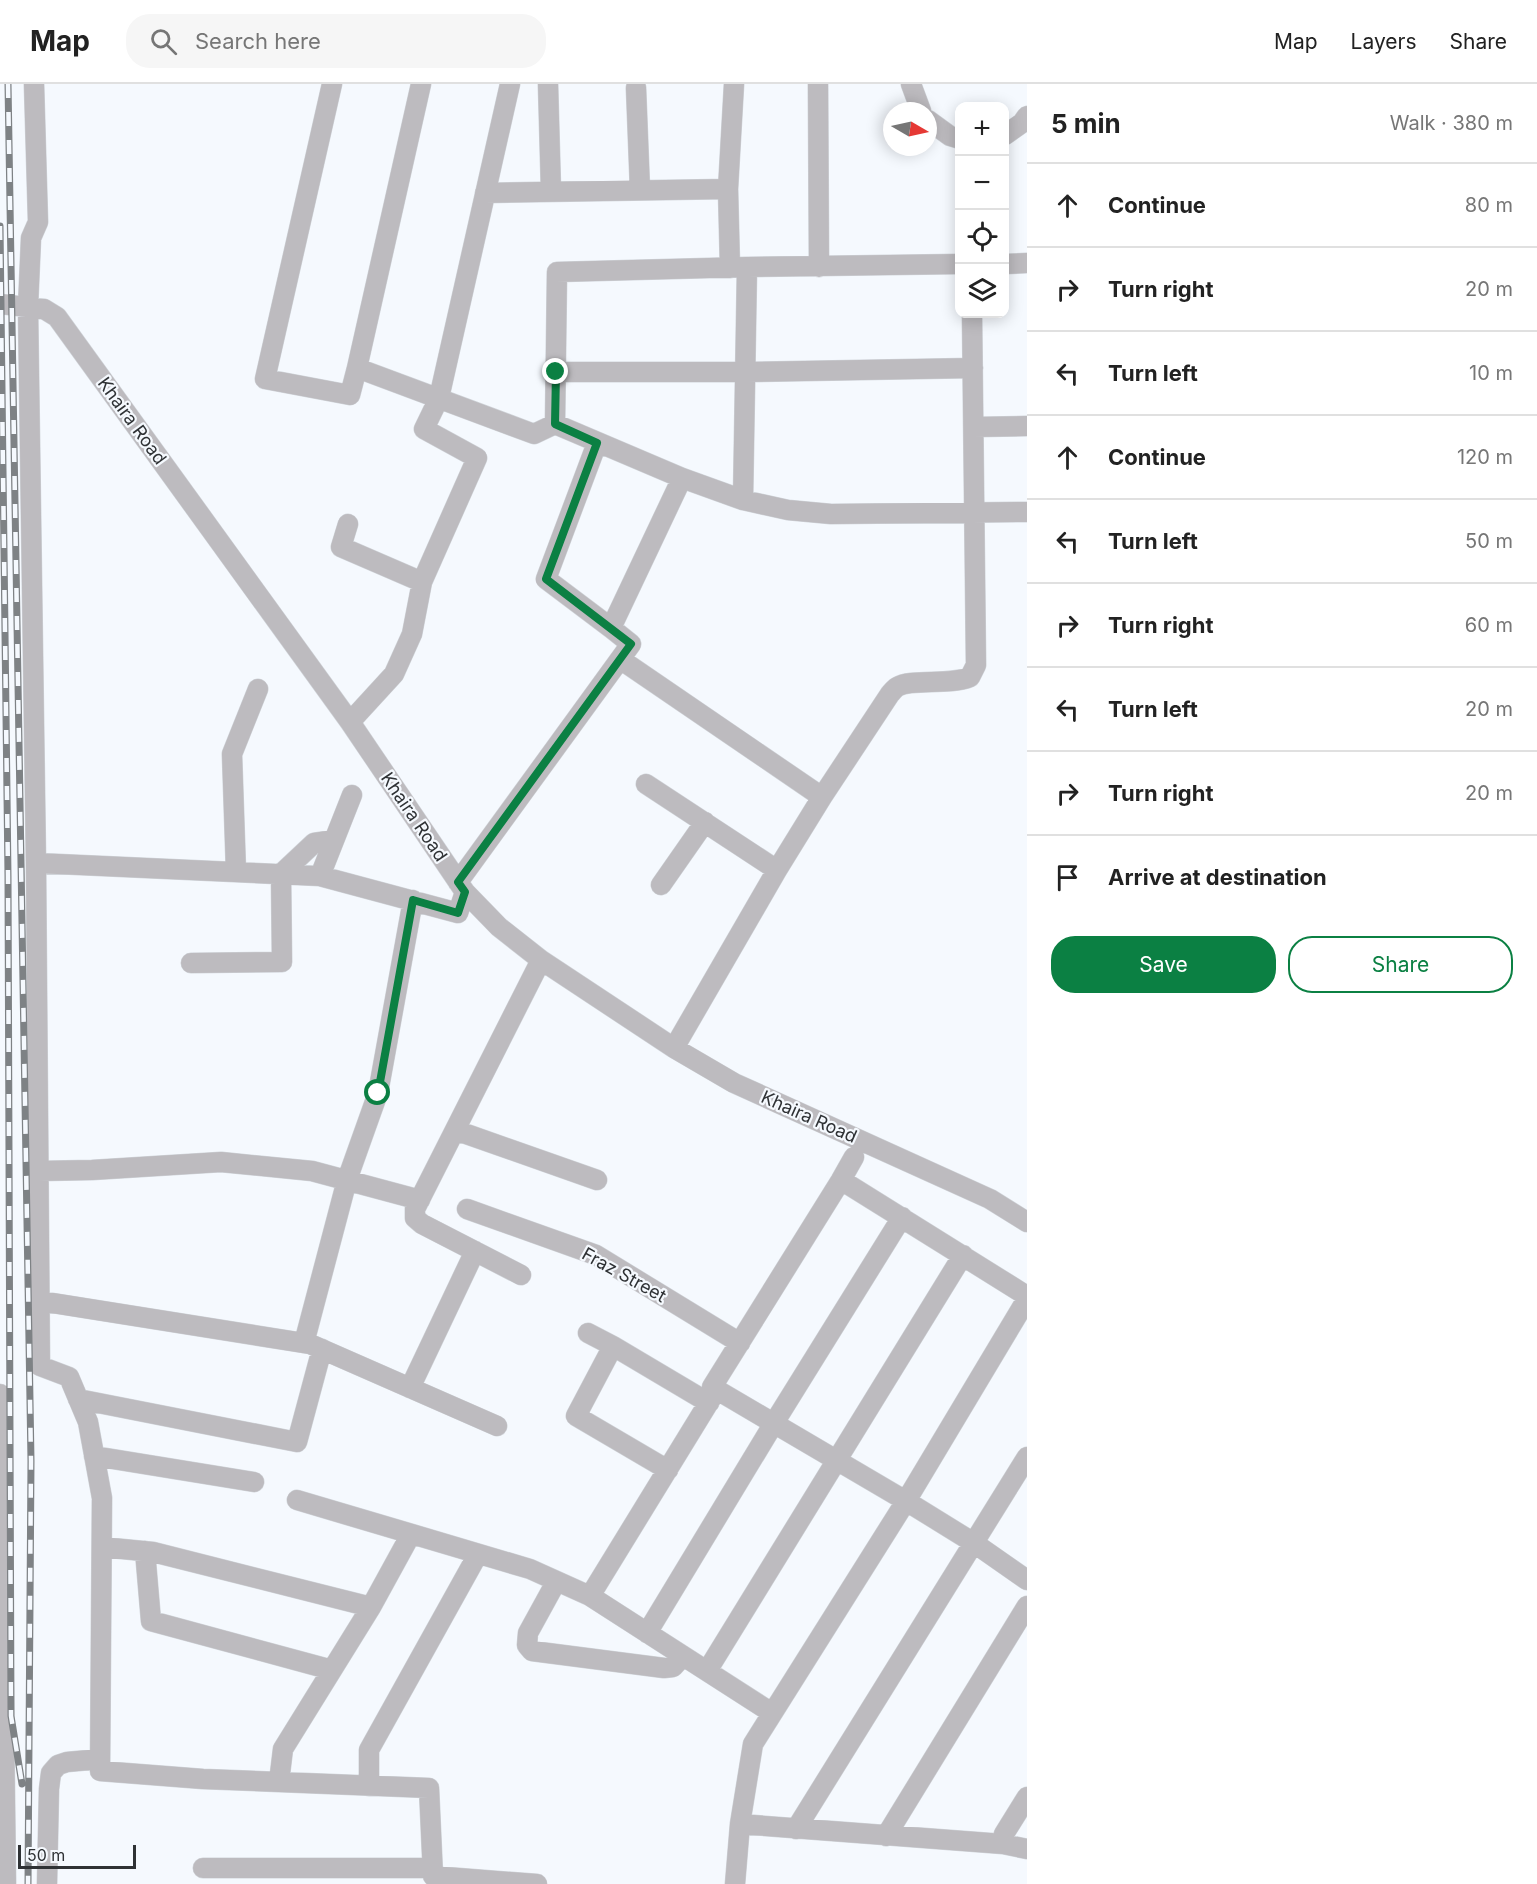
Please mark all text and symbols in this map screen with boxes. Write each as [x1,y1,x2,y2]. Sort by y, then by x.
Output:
search box [126,14,546,68]
text: Map [30,24,90,58]
icon: search [147,25,180,58]
text: Search here [195,28,321,54]
text: Map [1274,29,1318,54]
text: Layers [1351,29,1417,54]
text: Share [1450,29,1507,54]
north arrow [883,102,937,156]
map controls [955,102,1009,318]
button: + [955,102,1009,156]
text: 5 min [1051,108,1121,139]
text: Walk · 380 m [1390,111,1513,135]
button: − [955,156,1009,210]
icon: ahead [1051,189,1084,222]
text: Continue [1108,192,1206,218]
text: 80 m [1465,193,1513,217]
button: locate [955,210,1009,264]
button: layers [955,264,1009,318]
icon: right [1051,273,1084,306]
text: Turn right [1108,276,1214,302]
text: 20 m [1465,277,1513,301]
icon: left [1051,357,1084,390]
route end [542,358,568,384]
text: Turn left [1108,360,1198,386]
text: 10 m [1469,361,1513,385]
street label: Khaira Road [94,373,171,468]
icon: ahead [1051,441,1084,474]
text: Continue [1108,444,1206,470]
text: 120 m [1457,445,1513,469]
icon: left [1051,525,1084,558]
text: Turn left [1108,528,1198,554]
text: 50 m [1465,529,1513,553]
icon: right [1051,609,1084,642]
text: Turn right [1108,612,1214,638]
text: 60 m [1465,613,1513,637]
icon: left [1051,693,1084,726]
text: Turn left [1108,696,1198,722]
text: 20 m [1465,697,1513,721]
street label: Khaira Road [377,768,452,865]
icon: right [1051,777,1084,810]
text: Turn right [1108,780,1214,806]
text: 20 m [1465,781,1513,805]
icon: arrive [1051,861,1084,894]
text: Arrive at destination [1108,864,1327,890]
button: Save [1051,936,1276,993]
button: Share [1288,936,1513,993]
route start [364,1079,390,1105]
street label: Khaira Road [758,1086,860,1147]
street label: Fraz Street [579,1243,670,1306]
scale bar [18,1842,136,1870]
text: 50 m [27,1845,65,1865]

